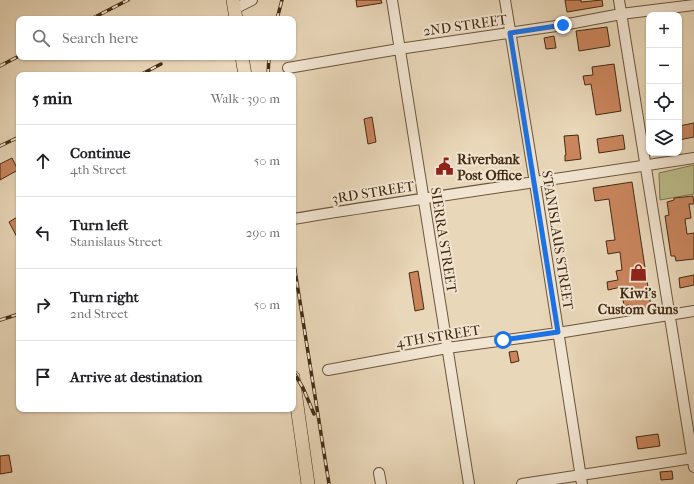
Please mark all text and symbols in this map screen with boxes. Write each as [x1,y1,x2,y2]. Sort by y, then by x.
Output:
street label: 2ND STREET [422,11,509,40]
map controls [646,12,682,156]
button: + [646,12,682,48]
search box [16,16,296,60]
route end [554,16,572,34]
icon: search [30,27,52,49]
text: Search here [62,29,138,47]
button: − [646,48,682,84]
button: locate [646,84,682,120]
text: 5 min [32,88,72,108]
text: Walk · 390 m [211,91,280,106]
button: layers [646,120,682,156]
text: Continue [70,144,130,162]
icon: ahead [32,150,54,172]
place label: Riverbank Post Office [457,151,522,184]
text: 50 m [254,153,280,168]
public building icon: Riverbank Post Office [434,157,454,177]
text: 4th Street [70,162,127,177]
street label: STANISLAUS STREET [538,169,577,311]
street label: 3RD STREET [331,178,416,207]
street label: SIERRA STREET [427,186,460,295]
text: Turn left [70,216,128,234]
icon: left [32,222,54,244]
text: 290 m [246,225,280,240]
text: Stanislaus Street [70,234,162,249]
shop icon: Kiwi's Custom Guns [628,263,648,283]
place label: Kiwi's Custom Guns [598,285,679,318]
text: Turn right [70,288,139,306]
icon: right [32,294,54,316]
text: 50 m [254,297,280,312]
text: 2nd Street [70,306,128,321]
street label: 4TH STREET [395,321,482,352]
route start [494,331,512,349]
icon: arrive [32,366,54,388]
text: Arrive at destination [70,368,202,386]

